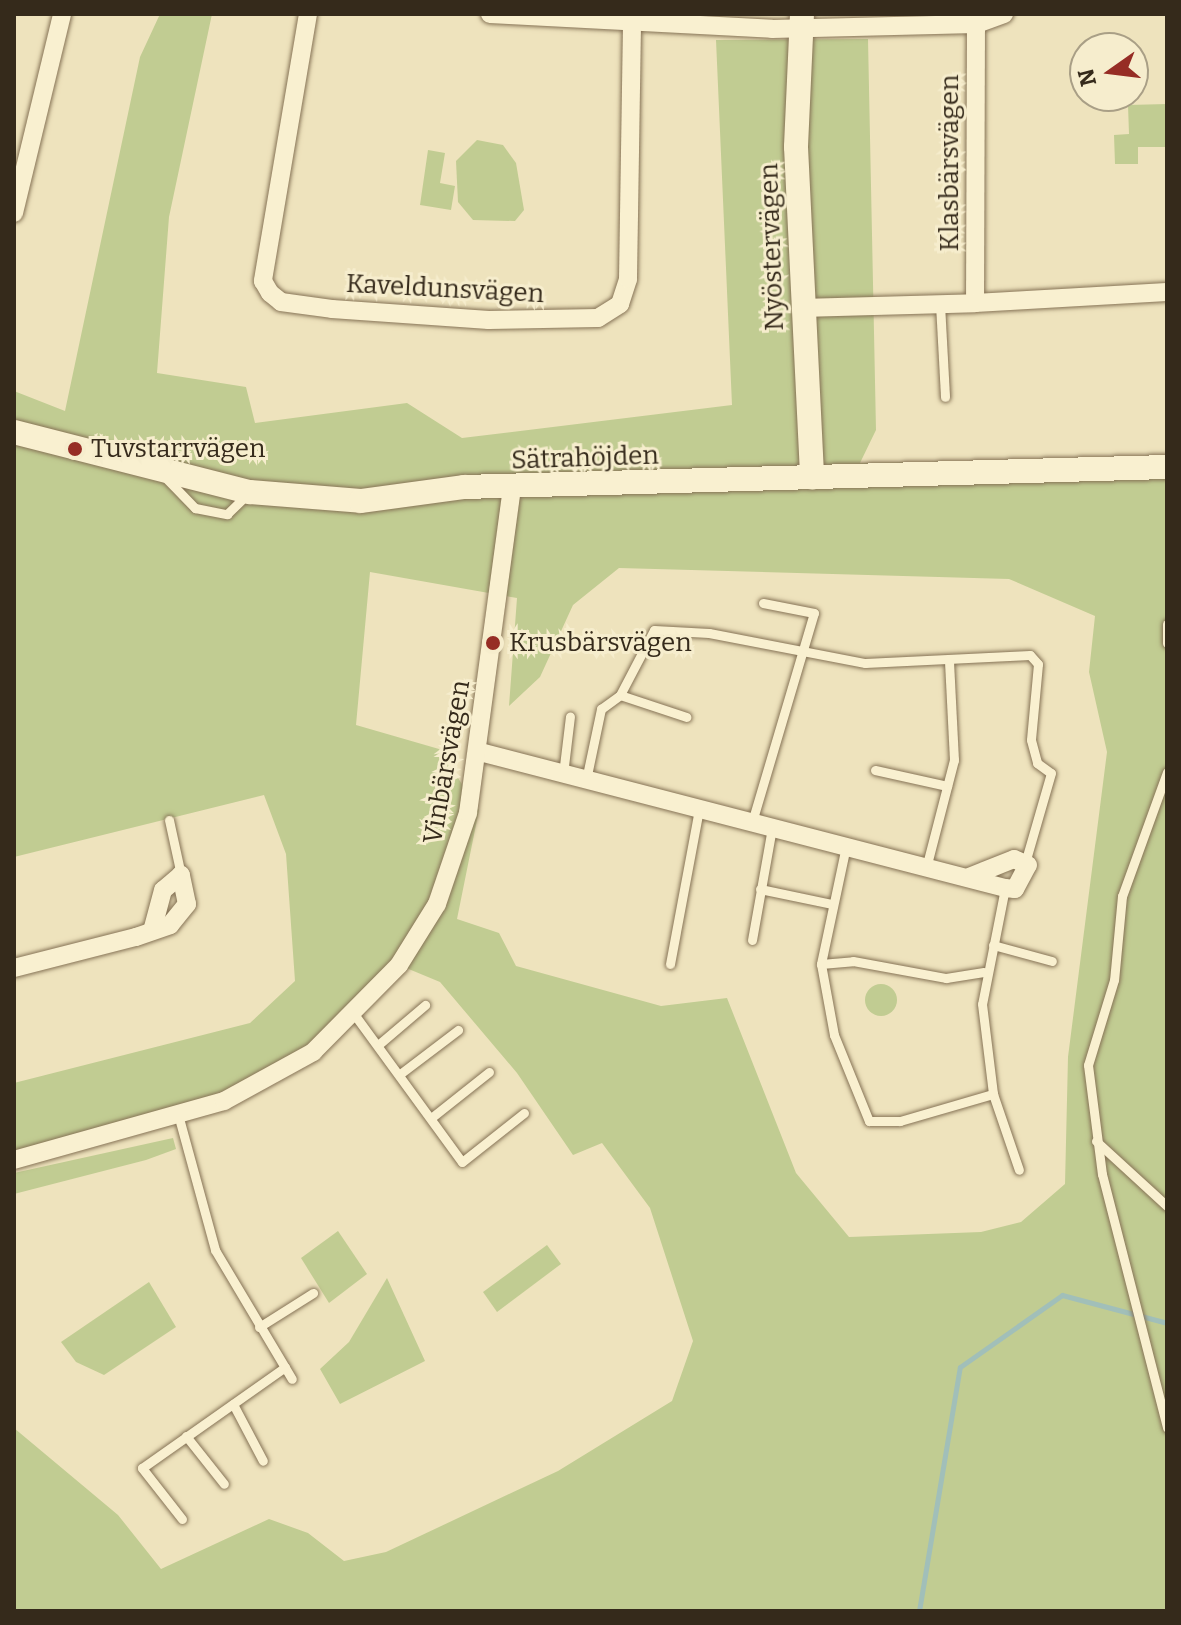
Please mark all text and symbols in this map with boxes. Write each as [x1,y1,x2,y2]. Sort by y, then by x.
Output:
north arrow [1069,32,1149,112]
text: N [1072,66,1102,89]
street label: Klasbärsvägen [934,75,966,251]
street label: Nyöstervägen [753,163,791,331]
street label: Kaveldunsvägen [345,268,545,310]
place label: Tuvstarrvägen [91,433,265,465]
marker: Tuvstarrvägen [66,440,84,458]
street label: Sätrahöjden [511,440,659,476]
place label: Krusbärsvägen [509,627,692,659]
marker: Krusbärsvägen [484,634,502,652]
street label: Vinbärsvägen [417,678,477,846]

